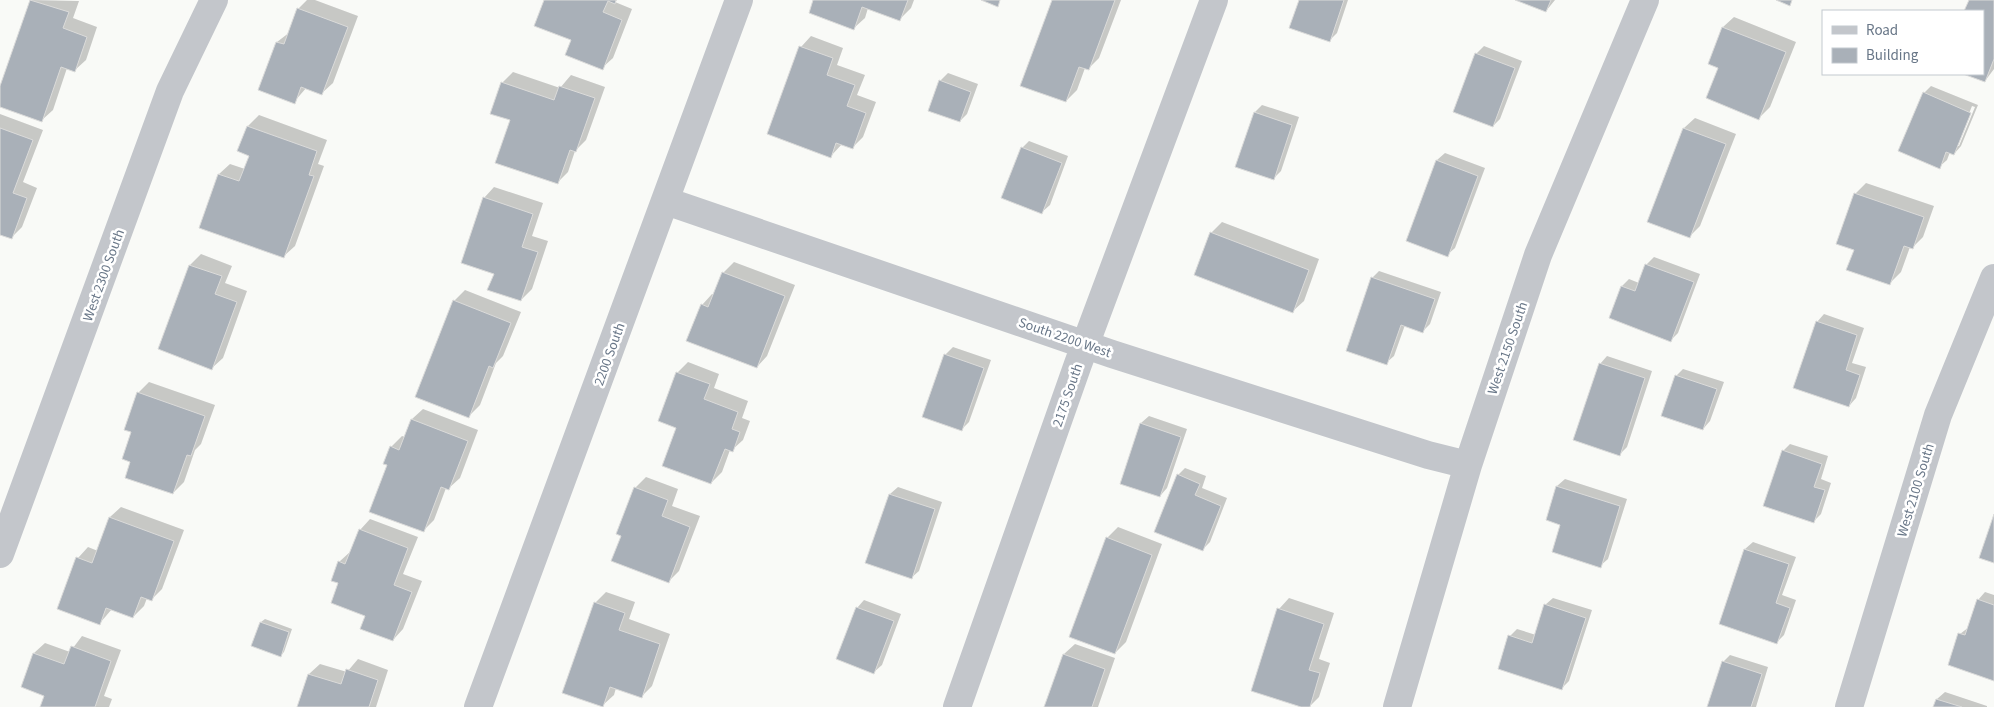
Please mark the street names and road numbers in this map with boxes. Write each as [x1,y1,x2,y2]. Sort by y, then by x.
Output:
street label: West 2300 South [78,226,130,324]
street label: West 2150 South [1483,299,1533,397]
street label: South 2200 West [1016,313,1114,363]
street label: 2200 South [589,320,631,389]
street label: 2175 South [1048,361,1088,430]
street label: West 2100 South [1892,441,1940,539]

